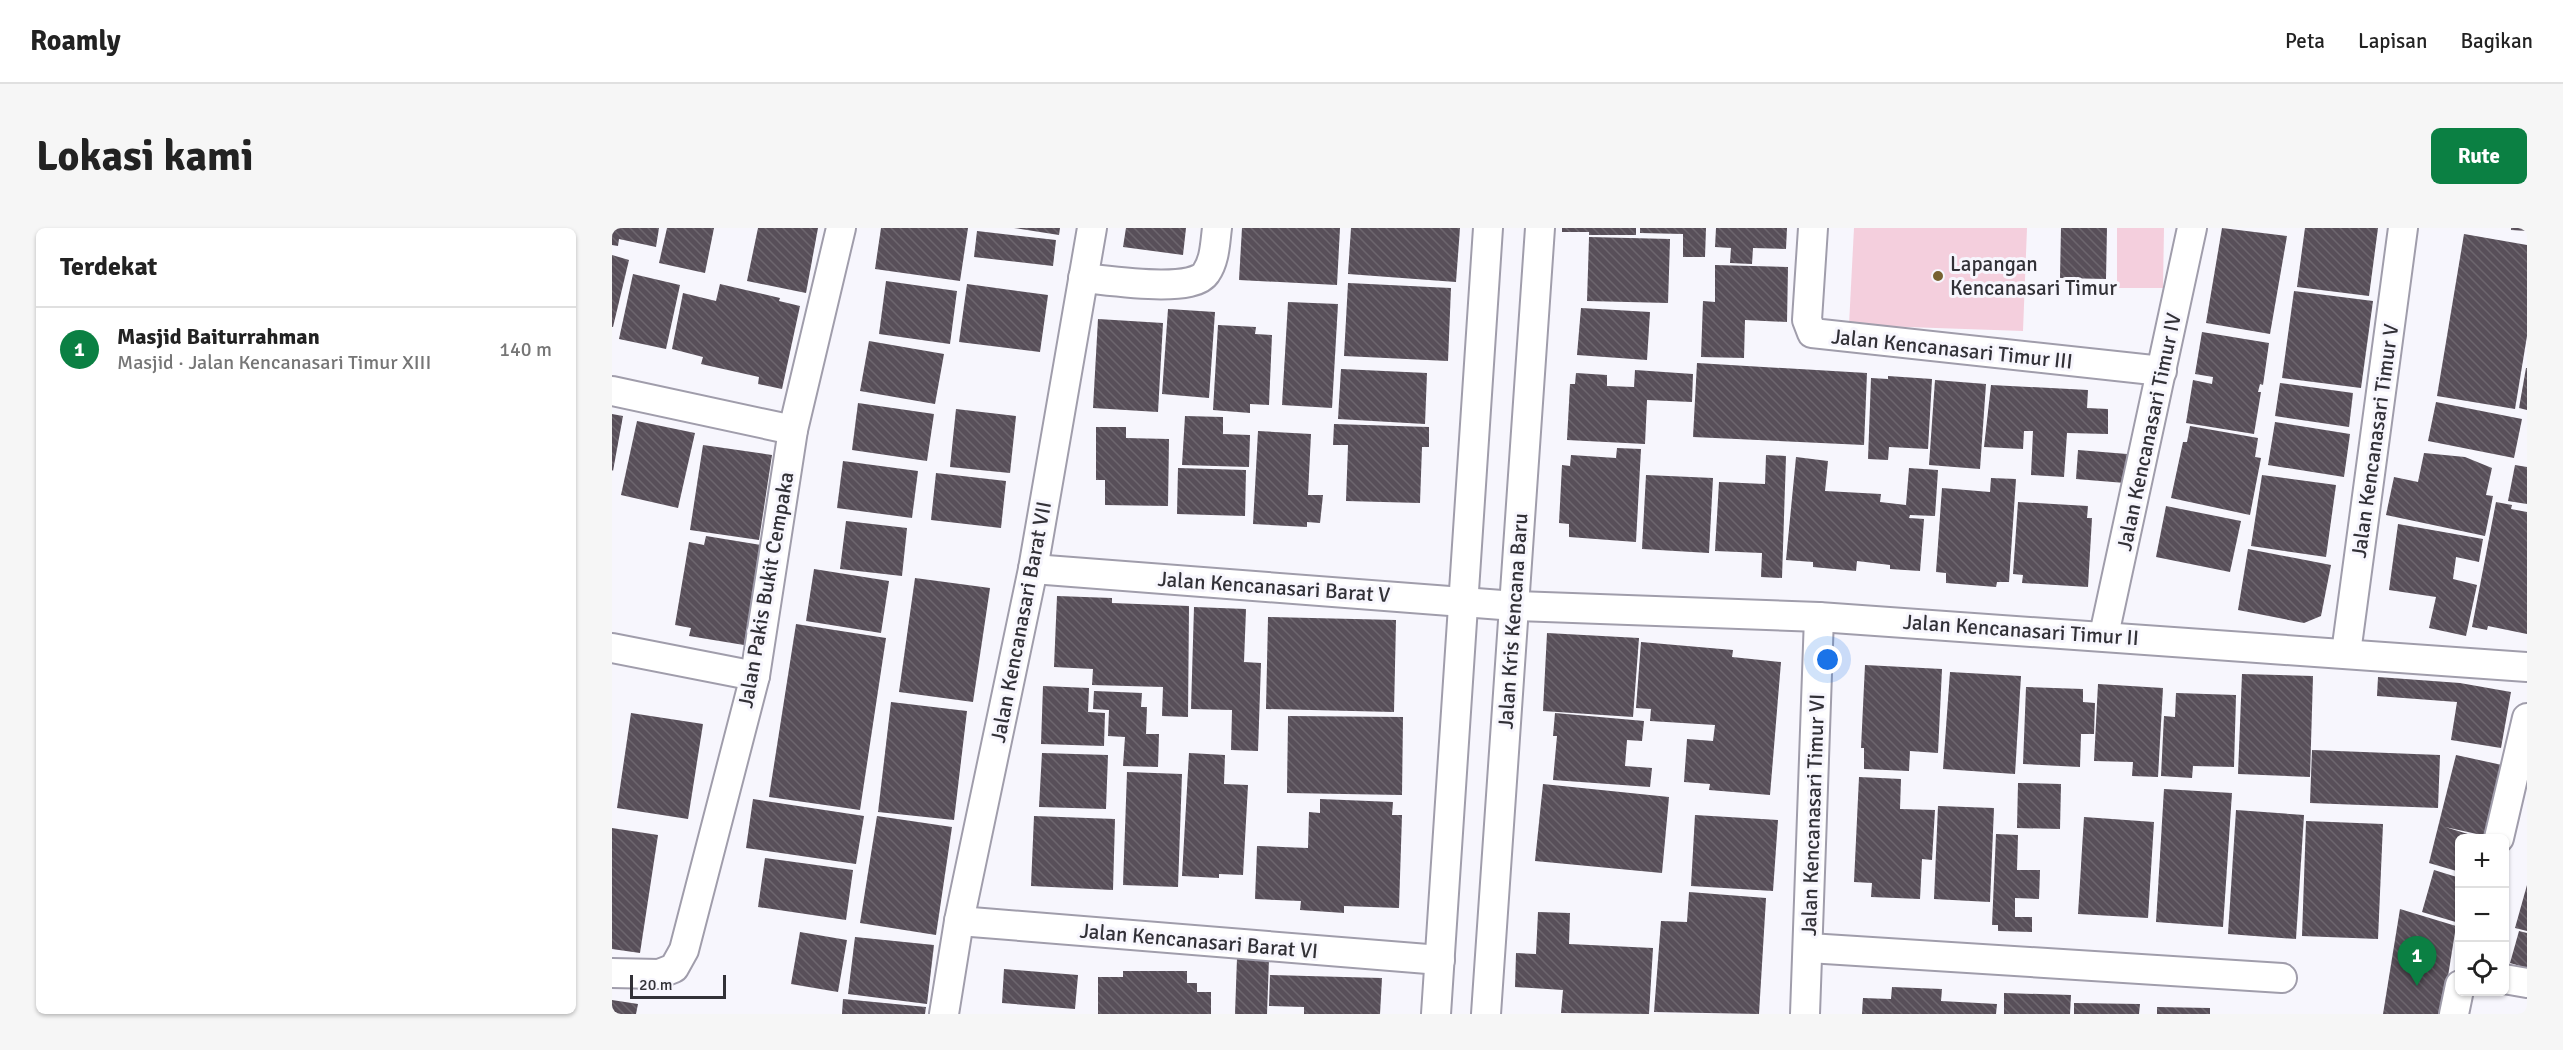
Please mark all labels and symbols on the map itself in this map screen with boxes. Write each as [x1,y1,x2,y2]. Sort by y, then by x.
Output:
place label: Lapangan Kencanasari Timur [1950,251,2117,301]
marker: Lapangan Kencanasari Timur [1931,269,1945,283]
street label: Jalan Kencanasari Timur IV [2111,311,2187,553]
street label: Jalan Kencanasari Timur V [2346,322,2404,560]
street label: Jalan Kencanasari Timur III [1830,323,2074,375]
street label: Jalan Pakis Bukit Cempaka [732,470,800,710]
street label: Jalan Kencanasari Barat VII [985,499,1057,745]
street label: Jalan Kris Kencana Baru [1492,512,1534,730]
street label: Jalan Kencanasari Barat V [1157,566,1391,608]
street label: Jalan Kencanasari Timur II [1902,609,2140,651]
your location [1813,645,1842,674]
street label: Jalan Kencanasari Timur VI [1796,693,1830,937]
street label: Jalan Kencanasari Barat VI [1079,918,1319,964]
pin: 1 [2398,936,2436,986]
scale bar [630,972,726,1000]

